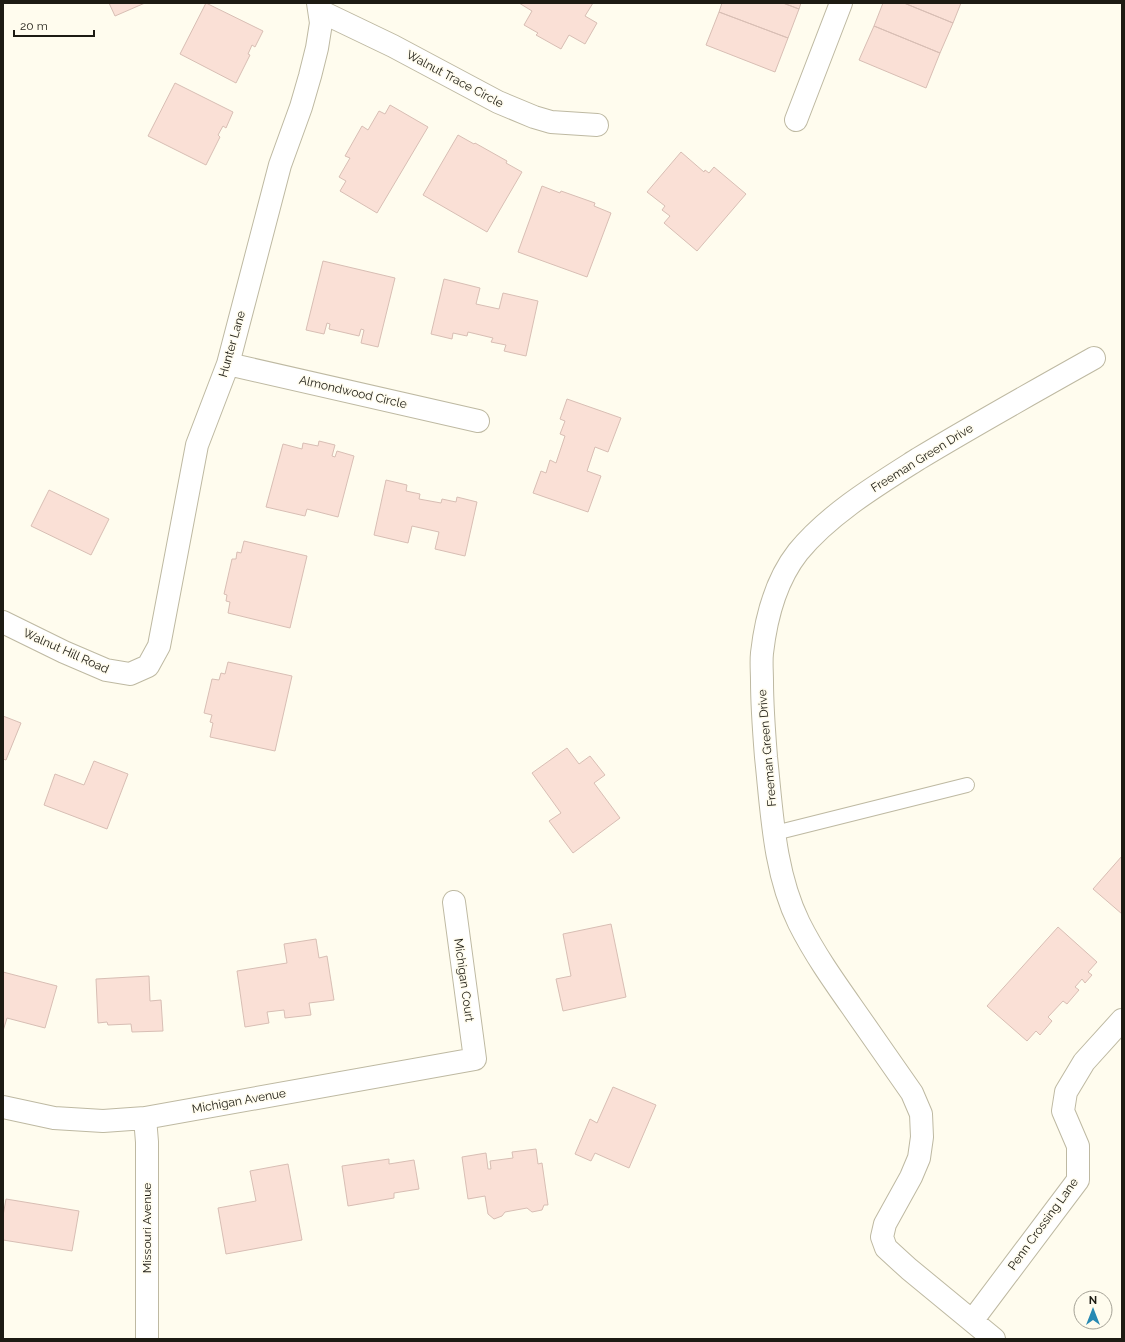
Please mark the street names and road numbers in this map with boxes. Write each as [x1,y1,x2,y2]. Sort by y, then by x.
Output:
street label: Walnut Trace Circle [404,47,506,111]
street label: Hunter Lane [216,309,248,379]
street label: Almondwood Circle [298,373,408,411]
street label: Freeman Green Drive [868,421,976,495]
street label: Walnut Hill Road [21,626,111,676]
street label: Freeman Green Drive [755,689,779,807]
street label: Michigan Court [451,937,477,1023]
street label: Michigan Avenue [191,1086,287,1116]
street label: Penn Crossing Lane [1005,1175,1081,1273]
street label: Missouri Avenue [140,1183,154,1273]

